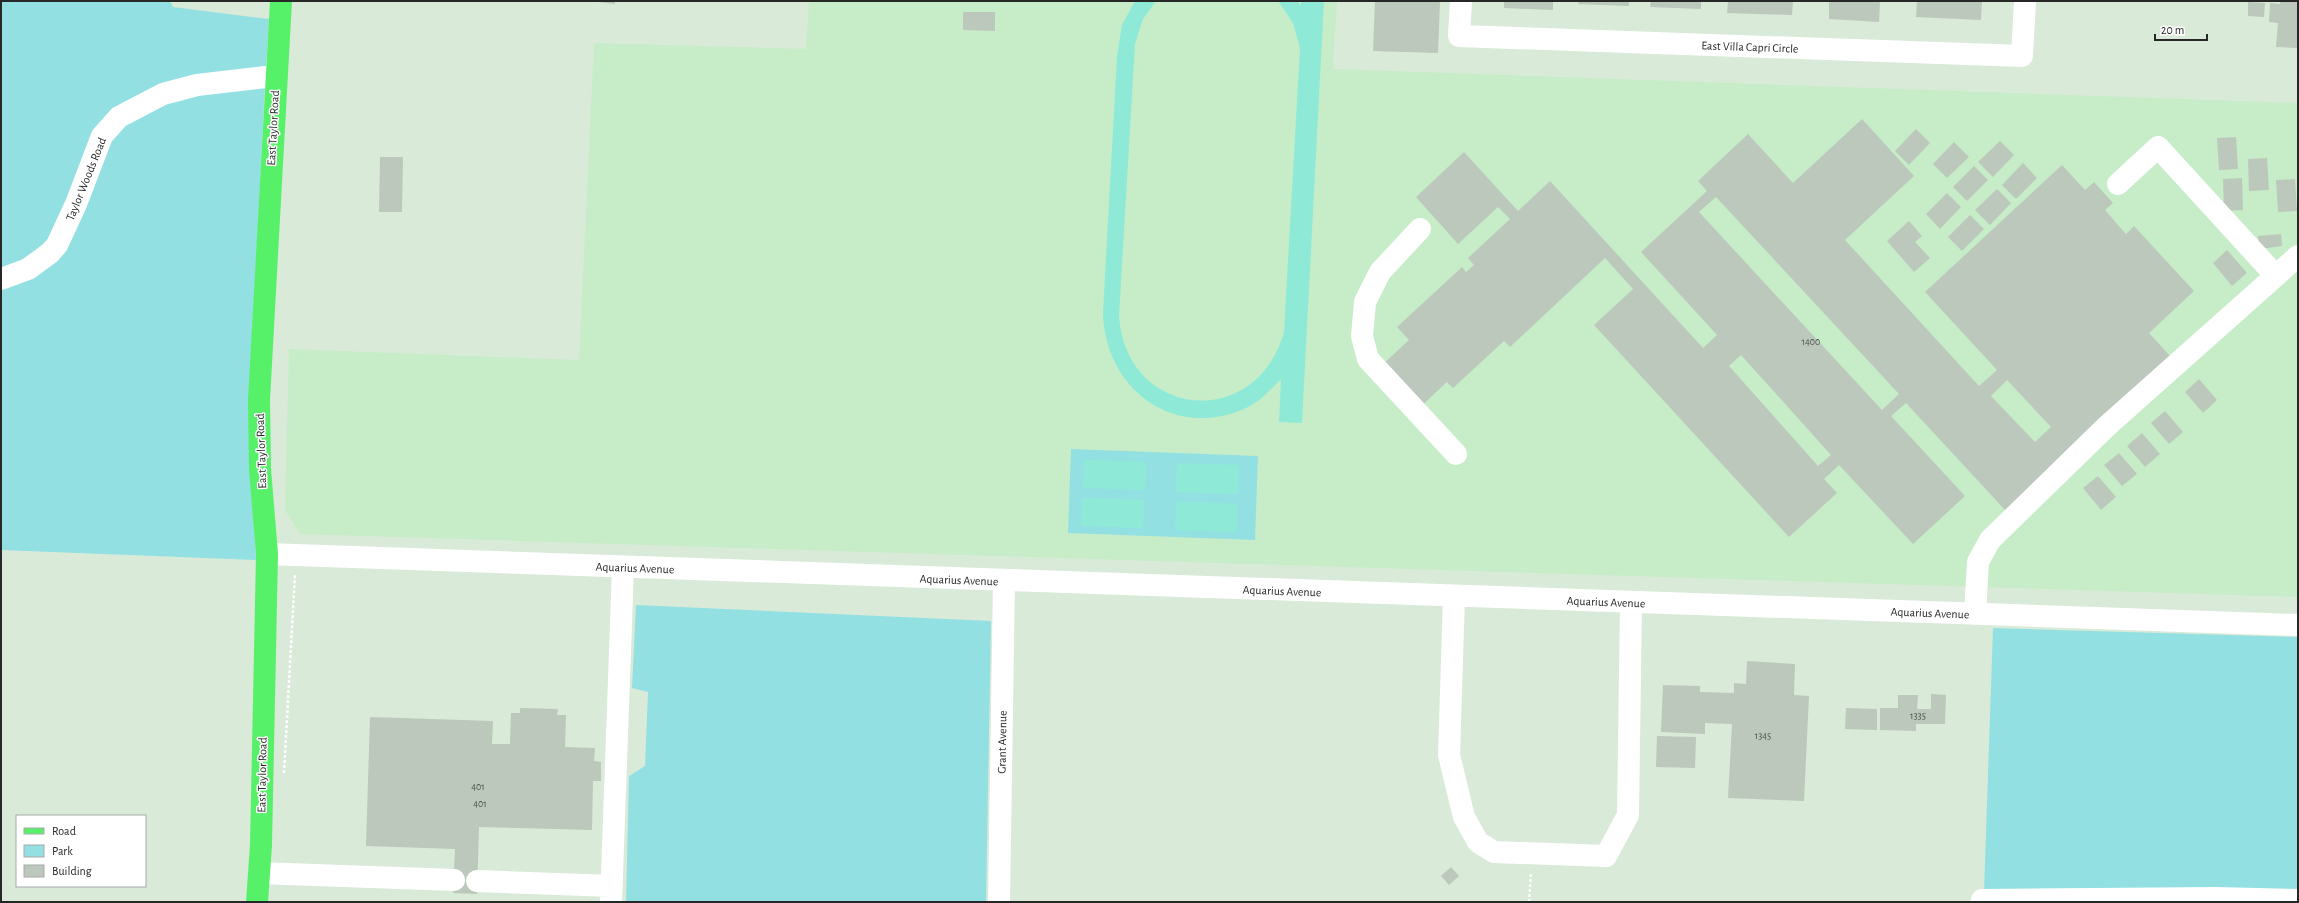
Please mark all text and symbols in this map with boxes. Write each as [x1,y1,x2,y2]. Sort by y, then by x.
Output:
scale bar [2155,16,2207,42]
text: 20 m [2161,24,2184,36]
street label: East Villa Capri Circle [1701,39,1799,55]
street label: East Taylor Road [265,90,282,166]
street label: Taylor Woods Road [64,136,109,223]
house number: 1400 [1802,337,1820,347]
street label: East Taylor Road [254,413,269,489]
street label: Aquarius Avenue [595,561,675,575]
street label: Aquarius Avenue [919,573,999,587]
street label: Aquarius Avenue [1242,584,1322,598]
street label: Aquarius Avenue [1566,595,1646,609]
street label: Aquarius Avenue [1890,606,1970,620]
street label: Grant Avenue [995,710,1009,774]
house number: 1335 [1910,711,1926,721]
house number: 1345 [1755,731,1771,741]
street label: East Taylor Road [255,737,270,813]
house number: 401 [471,782,485,792]
house number: 401 [473,799,487,809]
legend [16,815,146,887]
text: Road [52,825,76,837]
text: Park [52,845,73,857]
text: Building [52,865,92,877]

